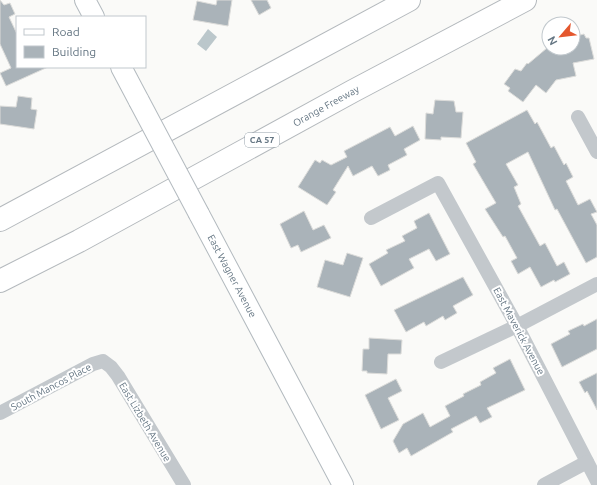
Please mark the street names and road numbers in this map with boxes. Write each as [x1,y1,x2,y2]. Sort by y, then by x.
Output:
street label: Orange Freeway [291,83,361,129]
road number: CA 57 [245,133,279,147]
street label: East Wagner Avenue [205,233,259,319]
street label: East Maverick Avenue [491,285,547,377]
street label: South Mancos Place [9,361,93,413]
street label: East Lizbeth Avenue [117,380,173,464]

